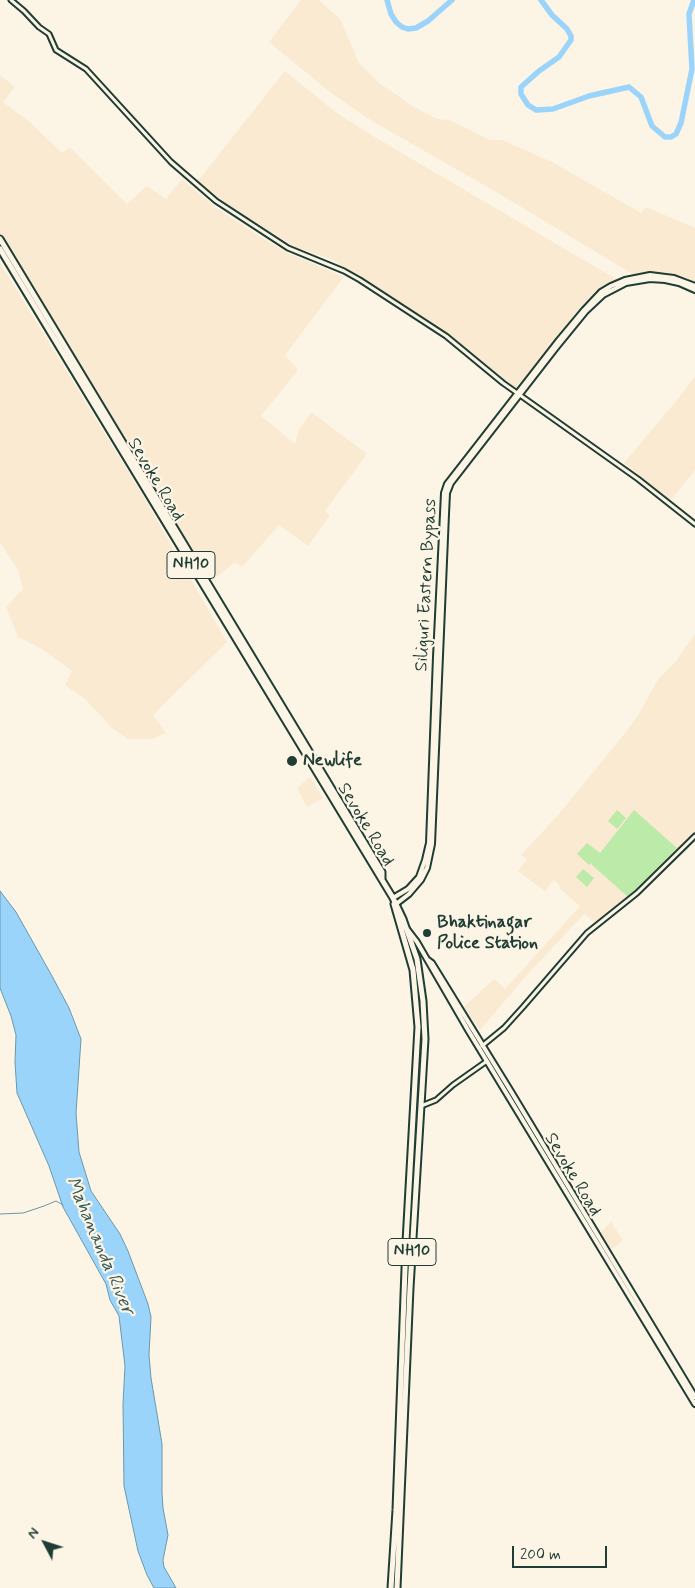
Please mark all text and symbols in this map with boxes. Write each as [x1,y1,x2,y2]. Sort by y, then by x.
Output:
street label: Sevoke Road [122,434,188,526]
street label: Siliguri Eastern Bypass [412,498,442,672]
road number: NH10 [167,552,215,578]
place label: Newlife [303,750,362,772]
marker: Newlife [285,754,299,768]
street label: Sevoke Road [332,779,398,871]
place label: Bhaktinagar Police Station [437,912,538,954]
marker: Bhaktinagar Police Station [421,927,433,939]
street label: Sevoke Road [539,1129,605,1221]
water label: Mahananda River [60,1174,138,1318]
road number: NH10 [388,1238,436,1266]
north arrow [20,1518,70,1568]
text: N [24,1524,43,1543]
scale bar [515,1536,610,1568]
text: 200 m [520,1545,561,1565]

